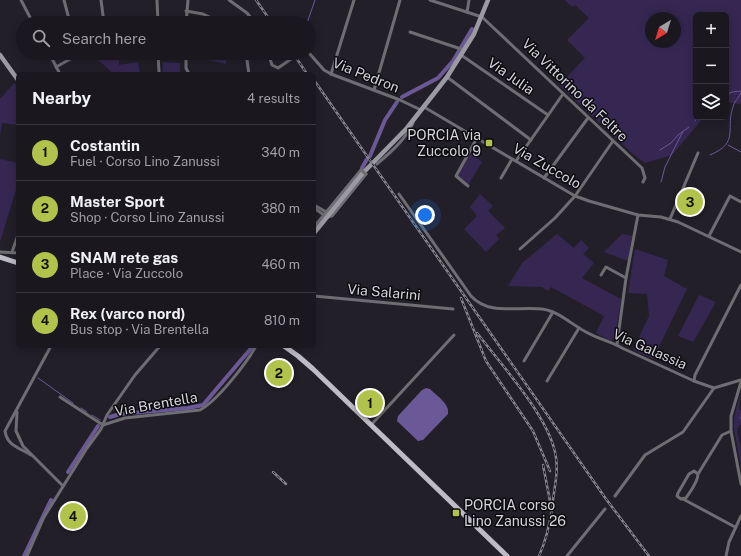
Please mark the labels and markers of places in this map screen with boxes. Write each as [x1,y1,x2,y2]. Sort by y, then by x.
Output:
place label: PORCIA via Zuccolo 9 [407,127,481,159]
marker: PORCIA via Zuccolo 9 [484,138,494,148]
pin: 3 [677,187,703,217]
pin: 2 [266,358,292,388]
pin: 1 [357,388,383,418]
place label: PORCIA corso Lino Zanussi 26 [464,497,566,529]
pin: 4 [60,501,86,531]
marker: PORCIA corso Lino Zanussi 26 [451,508,461,518]

